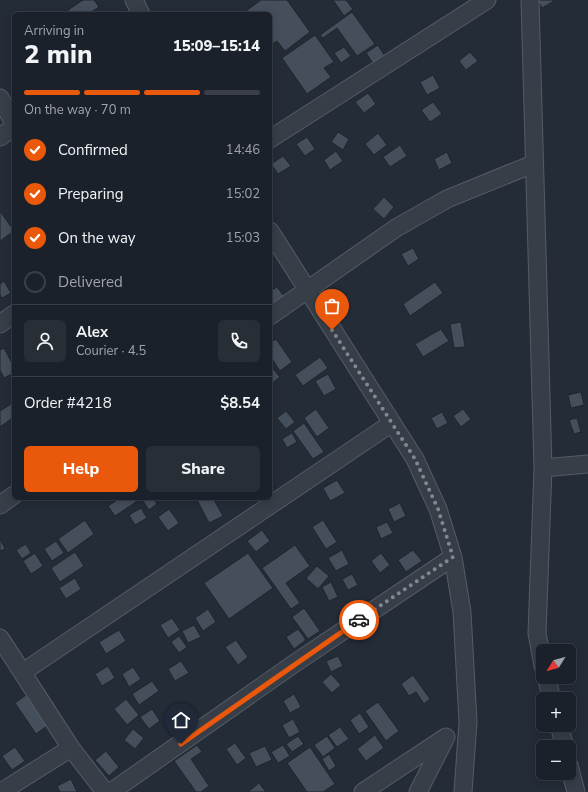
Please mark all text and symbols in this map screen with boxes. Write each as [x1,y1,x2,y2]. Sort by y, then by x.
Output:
text: Arriving in [24,22,84,40]
text: 15:09–15:14 [173,36,260,56]
text: 2 min [24,37,92,72]
text: On the way · 70 m [24,101,131,119]
icon: check [24,139,46,161]
text: Confirmed [58,140,128,160]
text: 14:46 [226,141,260,159]
icon: check [24,183,46,205]
text: Preparing [58,184,123,204]
text: 15:02 [226,185,260,203]
icon: check [24,227,46,249]
text: On the way [58,228,136,248]
text: 15:03 [226,229,260,247]
text: Delivered [58,272,123,292]
pin [315,289,349,330]
icon: bag [321,295,343,317]
button: person [24,320,66,362]
button: phone [218,320,260,362]
text: Alex [76,322,108,342]
text: Courier · 4.5 [76,342,146,360]
text: Order #4218 [24,393,112,413]
text: $8.54 [220,393,260,413]
button: Help [24,446,138,492]
button: Share [146,446,260,492]
courier [339,600,379,640]
icon: car [348,609,370,631]
north arrow [536,644,576,684]
map controls [536,644,576,780]
button: + [536,692,576,732]
pin [164,703,198,744]
icon: home [170,709,192,731]
button: − [536,740,576,780]

